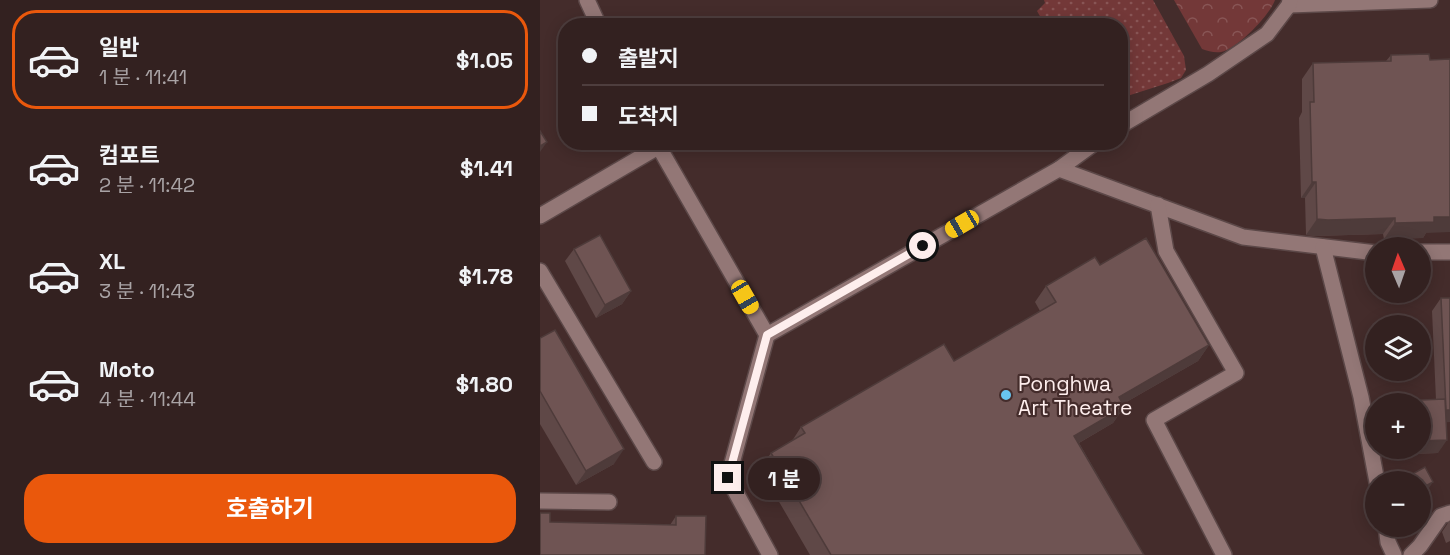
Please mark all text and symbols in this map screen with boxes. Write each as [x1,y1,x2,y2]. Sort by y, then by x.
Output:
icon: car [27,33,81,87]
text: 일반 [99,33,139,61]
text: 출발지 [618,44,679,72]
text: $1.05 [456,46,513,74]
text: 1 분 · 11:41 [99,64,187,90]
text: 도착지 [618,102,679,130]
icon: car [27,141,81,195]
text: 컴포트 [99,141,160,169]
text: $1.41 [460,154,513,182]
text: 2 분 · 11:42 [99,172,195,198]
car [942,207,982,241]
route start [909,232,936,259]
north arrow [1365,237,1431,303]
map controls [1365,237,1431,537]
text: XL [99,247,125,275]
icon: car [27,249,81,303]
text: $1.78 [459,262,513,290]
car [728,277,762,317]
text: 3 분 · 11:43 [99,278,195,304]
button: layers [1365,315,1431,381]
text: Moto [99,355,155,383]
icon: car [27,357,81,411]
text: $1.80 [456,370,513,398]
place label: Ponghwa Art Theatre [1018,370,1132,421]
text: 4 분 · 11:44 [99,386,196,412]
marker: Ponghwa Art Theatre [999,388,1013,402]
button: + [1365,393,1431,459]
callout: 1 분 [749,457,821,499]
route end [714,464,741,491]
text: 1 분 [768,466,800,492]
button: − [1365,471,1431,537]
button: 호출하기 [24,474,516,543]

